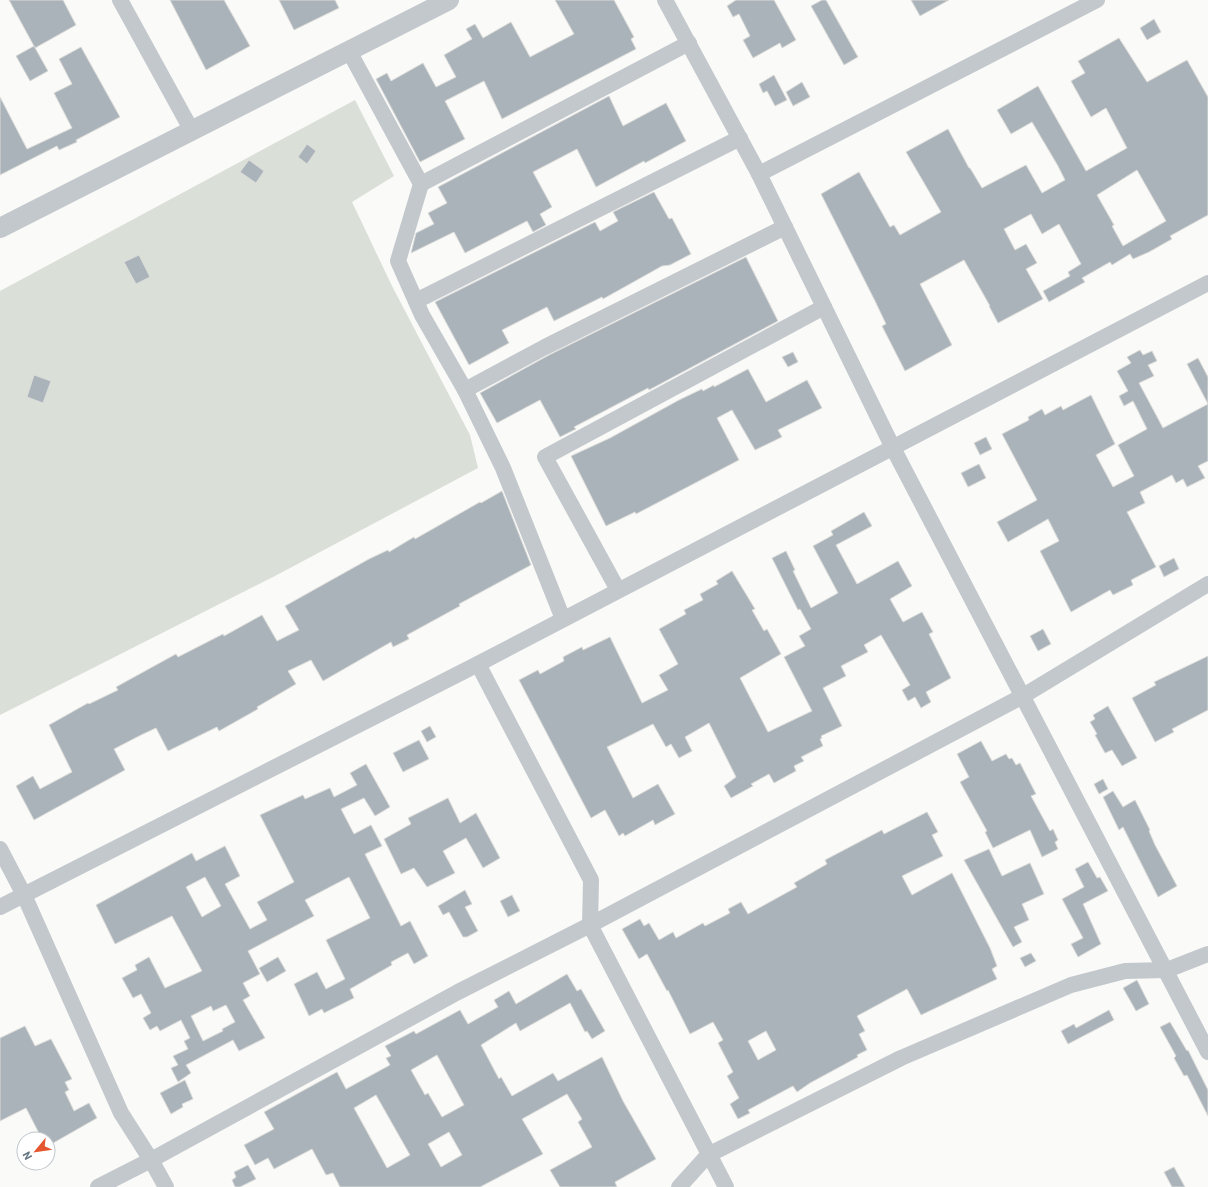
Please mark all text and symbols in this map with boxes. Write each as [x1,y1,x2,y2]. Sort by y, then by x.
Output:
north arrow [16,1131,56,1171]
text: N [19,1150,34,1162]

